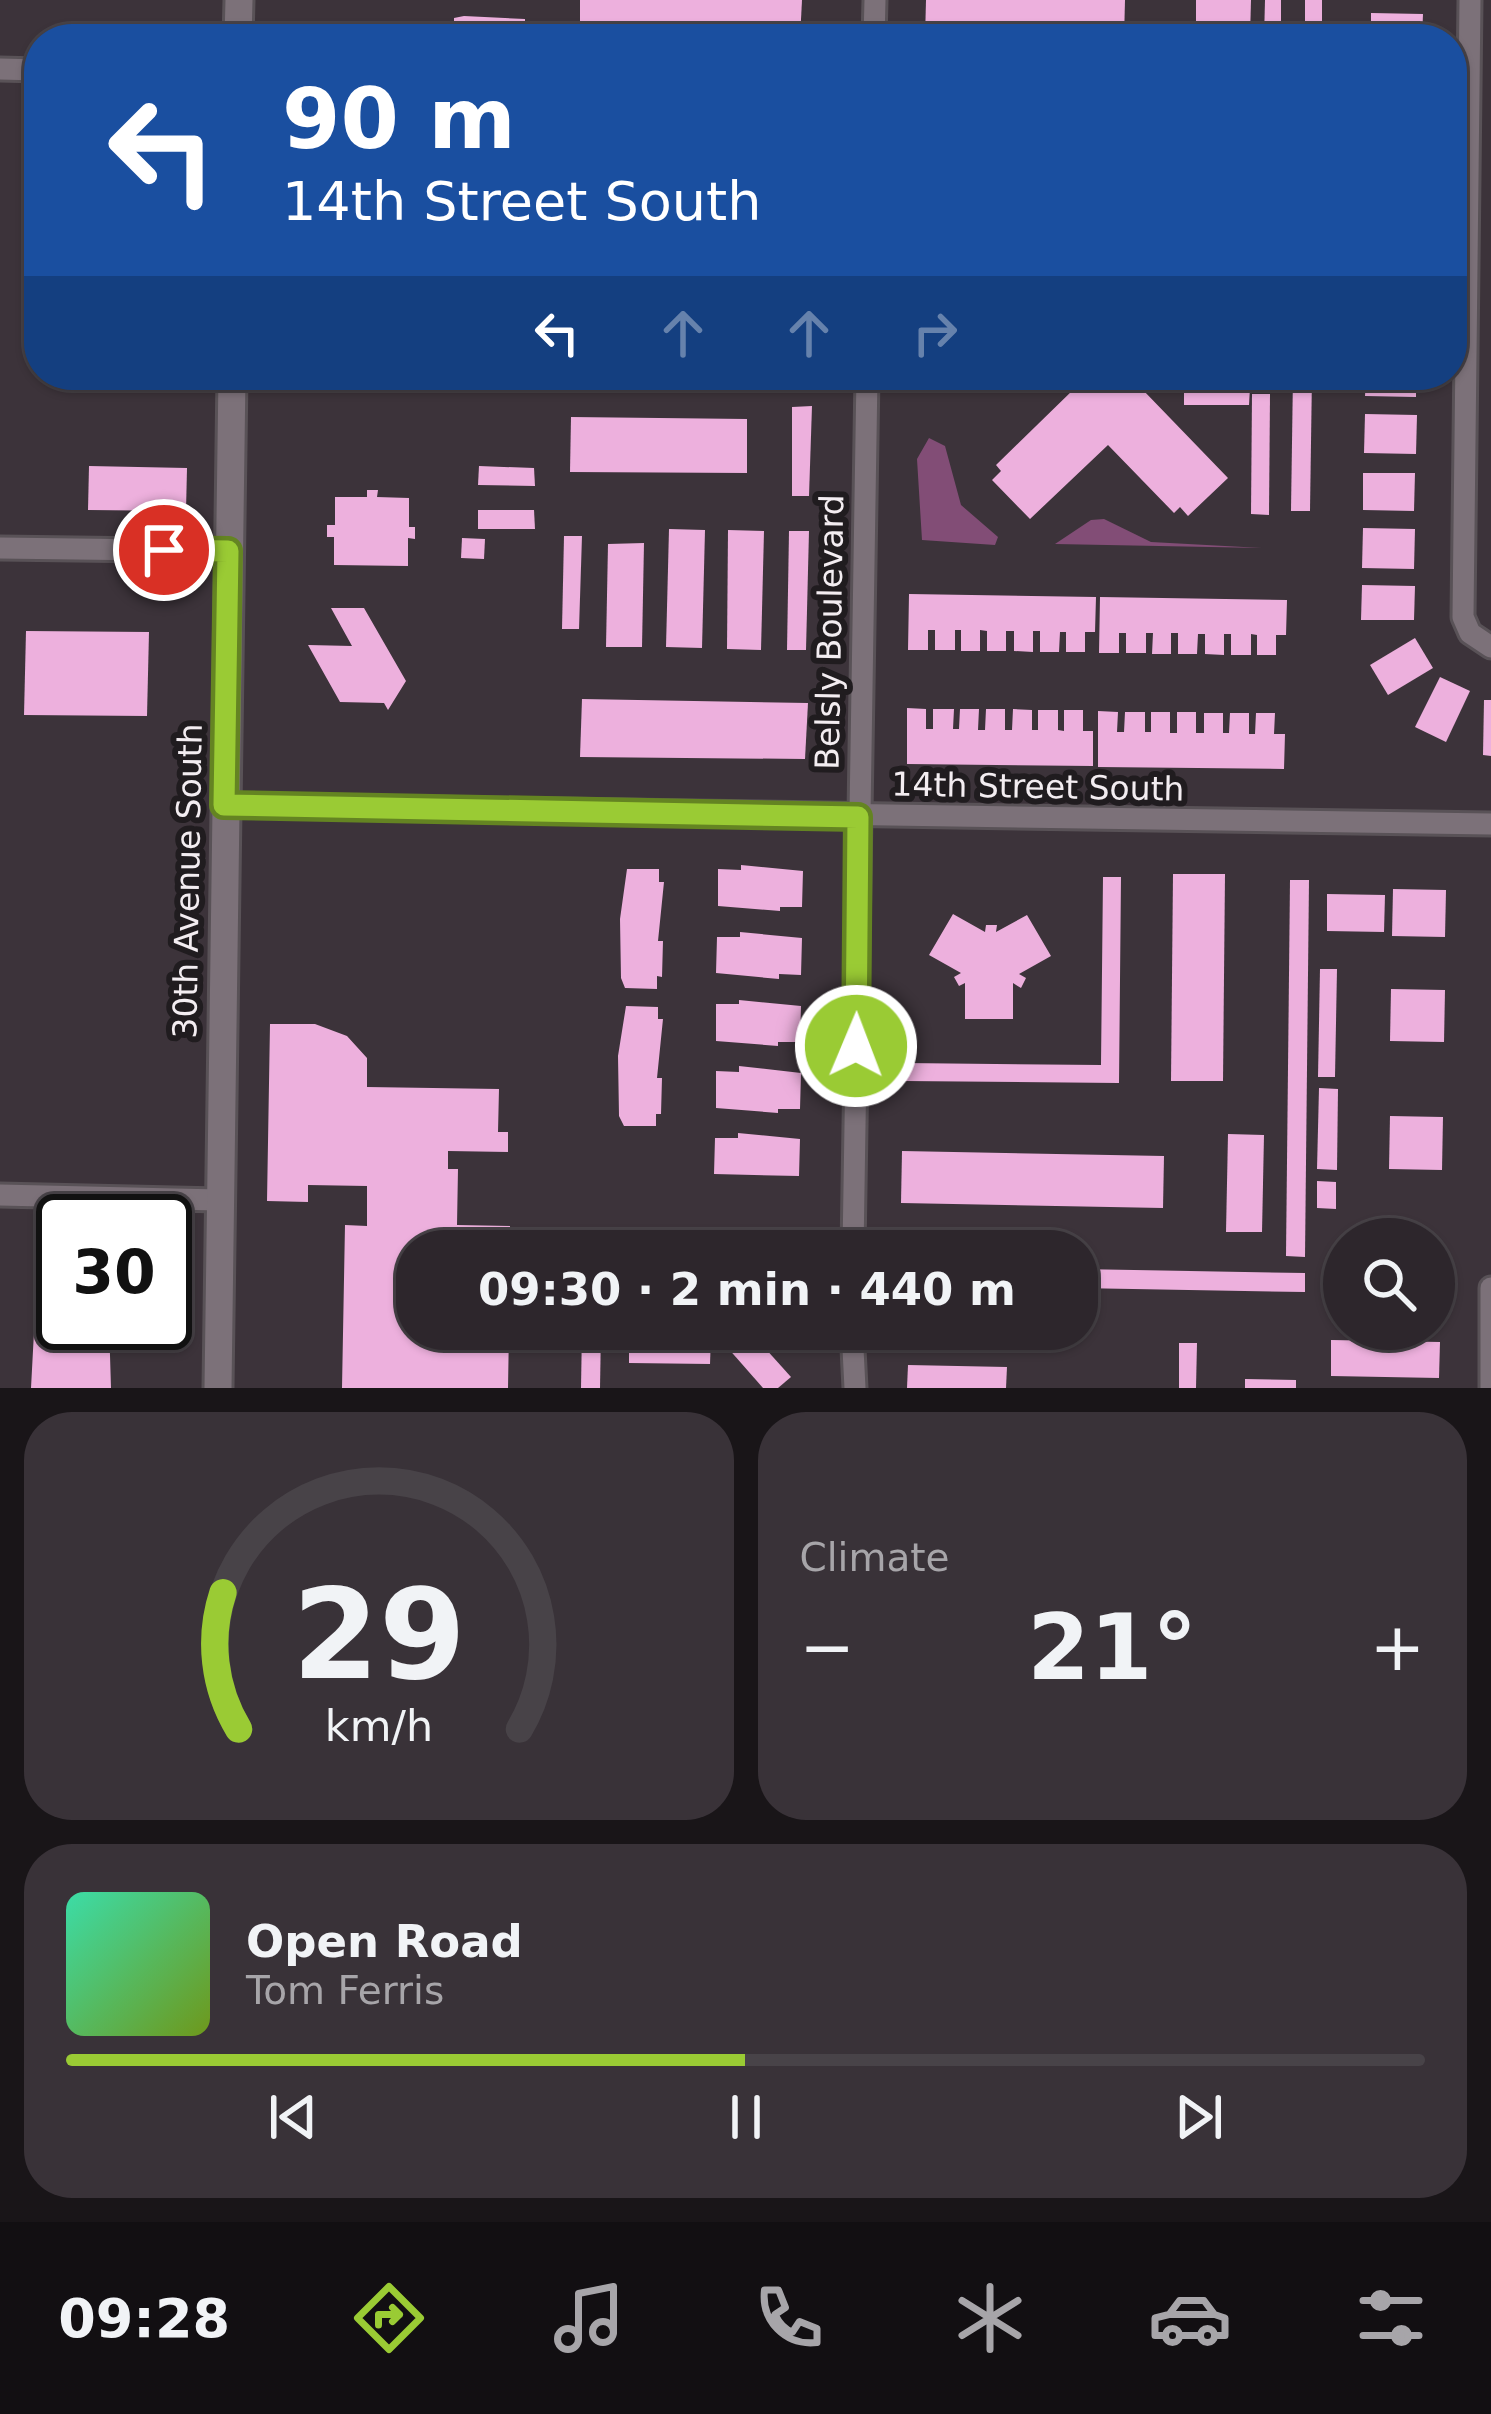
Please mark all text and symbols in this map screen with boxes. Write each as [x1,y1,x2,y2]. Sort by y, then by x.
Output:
text: 90 m [282,70,516,168]
icon: left [84,72,240,228]
text: 14th Street South [282,170,761,233]
icon: left [524,300,590,366]
icon: ahead [650,300,716,366]
icon: ahead [776,300,842,366]
icon: right [902,300,968,366]
street label: Belsly Boulevard [808,494,851,770]
pin [113,499,215,601]
icon: arrive [131,517,197,583]
street label: 30th Avenue South [165,723,210,1039]
street label: 14th Street South [891,764,1185,809]
position arrow [793,983,919,1109]
speed limit sign: 30 [36,1194,192,1350]
map controls [1323,1218,1455,1350]
button: search [1323,1218,1455,1350]
text: 09:30 · 2 min · 440 m [478,1263,1016,1316]
text: Climate [800,1535,950,1580]
text: 29 [292,1562,466,1707]
text: 21° [1027,1595,1197,1700]
text: − [800,1609,855,1686]
text: + [1370,1609,1425,1686]
text: km/h [325,1701,433,1751]
text: Open Road [246,1915,523,1968]
text: Tom Ferris [246,1968,444,2013]
icon: previous [260,2084,326,2150]
icon: pause [713,2084,779,2150]
icon: next [1166,2084,1232,2150]
icon: directions [347,2276,431,2360]
icon: music [547,2276,631,2360]
icon: phone [747,2276,831,2360]
icon: climate [948,2276,1032,2360]
icon: car [1148,2276,1232,2360]
icon: filters [1349,2276,1433,2360]
text: 09:28 [58,2287,230,2350]

